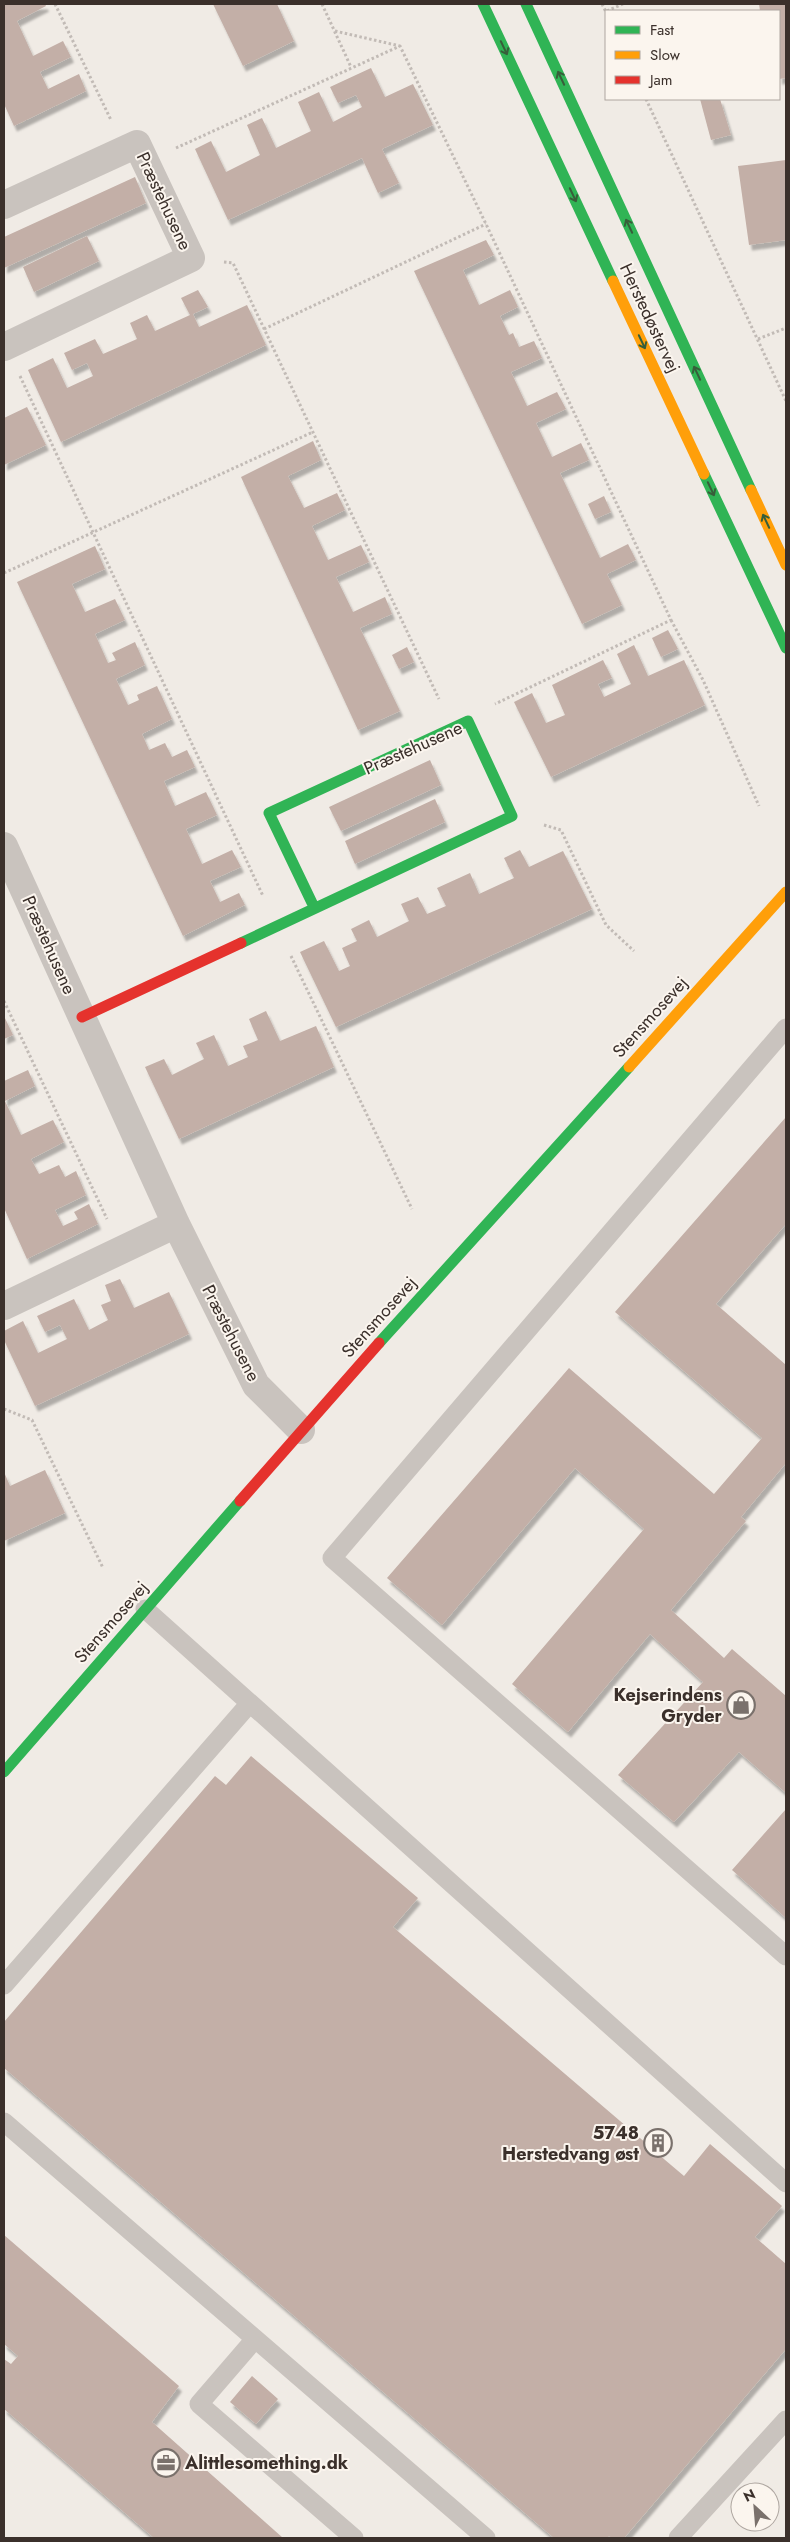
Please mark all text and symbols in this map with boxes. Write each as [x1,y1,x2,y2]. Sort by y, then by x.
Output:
legend [605,10,780,100]
text: Fast [650,19,674,41]
one-way arrow [499,40,509,55]
text: Slow [650,44,681,66]
text: Jam [648,69,673,91]
one-way arrow [555,71,565,86]
street label: Præstehusene [130,148,198,254]
one-way arrow [569,187,578,202]
one-way arrow [624,219,633,234]
street label: Herstedøstervej [613,259,687,377]
one-way arrow [638,334,647,349]
one-way arrow [692,366,702,381]
one-way arrow [707,481,717,496]
one-way arrow [760,514,770,529]
street label: Præstehusene [360,715,466,781]
street label: Præstehusene [16,892,82,998]
street label: Stensmosevej [606,971,694,1063]
street label: Stensmosevej [335,1271,423,1363]
street label: Præstehusene [195,1280,267,1386]
street label: Stensmosevej [68,1575,154,1669]
place label: Kejserindens Gryder [614,1682,723,1729]
shop icon: Kejserindens Gryder [726,1690,756,1720]
place label: 5748 Herstedvang øst [502,2120,639,2167]
building icon: 5748 Herstedvang øst [643,2128,673,2158]
office icon: Alittlesomething.dk [151,2448,181,2478]
place label: Alittlesomething.dk [184,2450,349,2476]
north arrow [730,2482,780,2532]
text: N [740,2484,759,2507]

